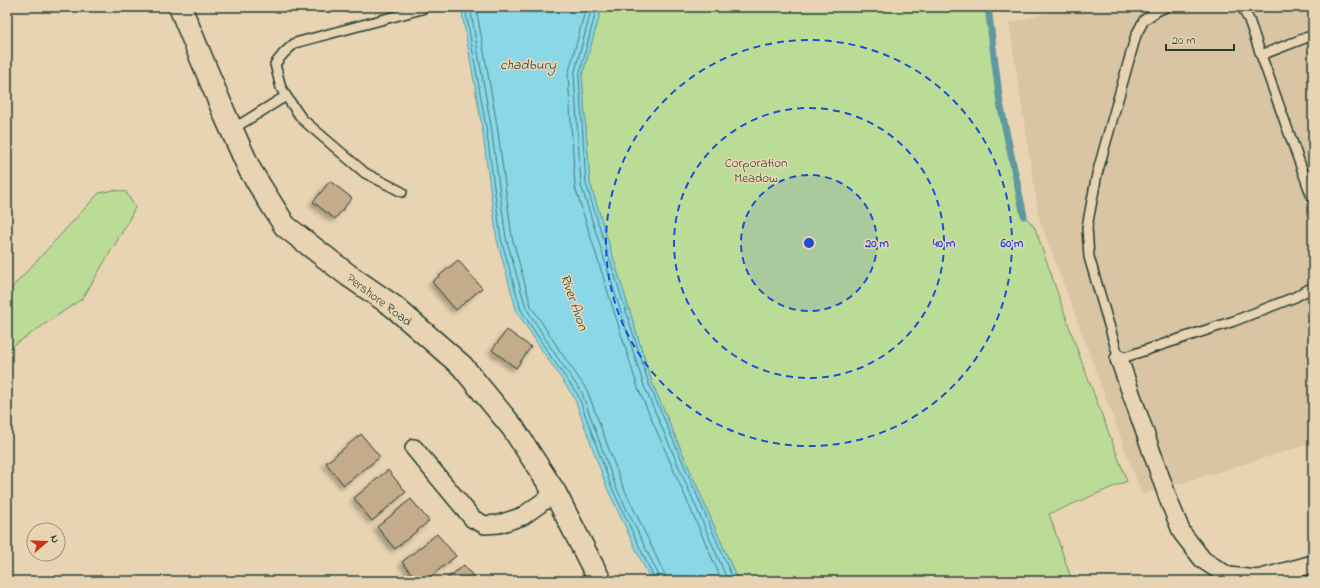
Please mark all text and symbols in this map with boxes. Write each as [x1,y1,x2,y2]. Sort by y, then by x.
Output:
scale bar [1166,26,1234,52]
text: 20 m [1172,32,1195,50]
water label: chadbury [500,55,556,76]
park label: Corporation Meadow [725,154,787,188]
text: 20 m [864,235,889,253]
text: 40 m [932,235,956,253]
text: 60 m [1000,235,1024,253]
centre of rings [802,236,816,250]
street label: Pershore Road [342,269,416,332]
water label: River Avon [554,271,593,335]
north arrow [26,522,66,562]
text: N [46,533,63,545]

